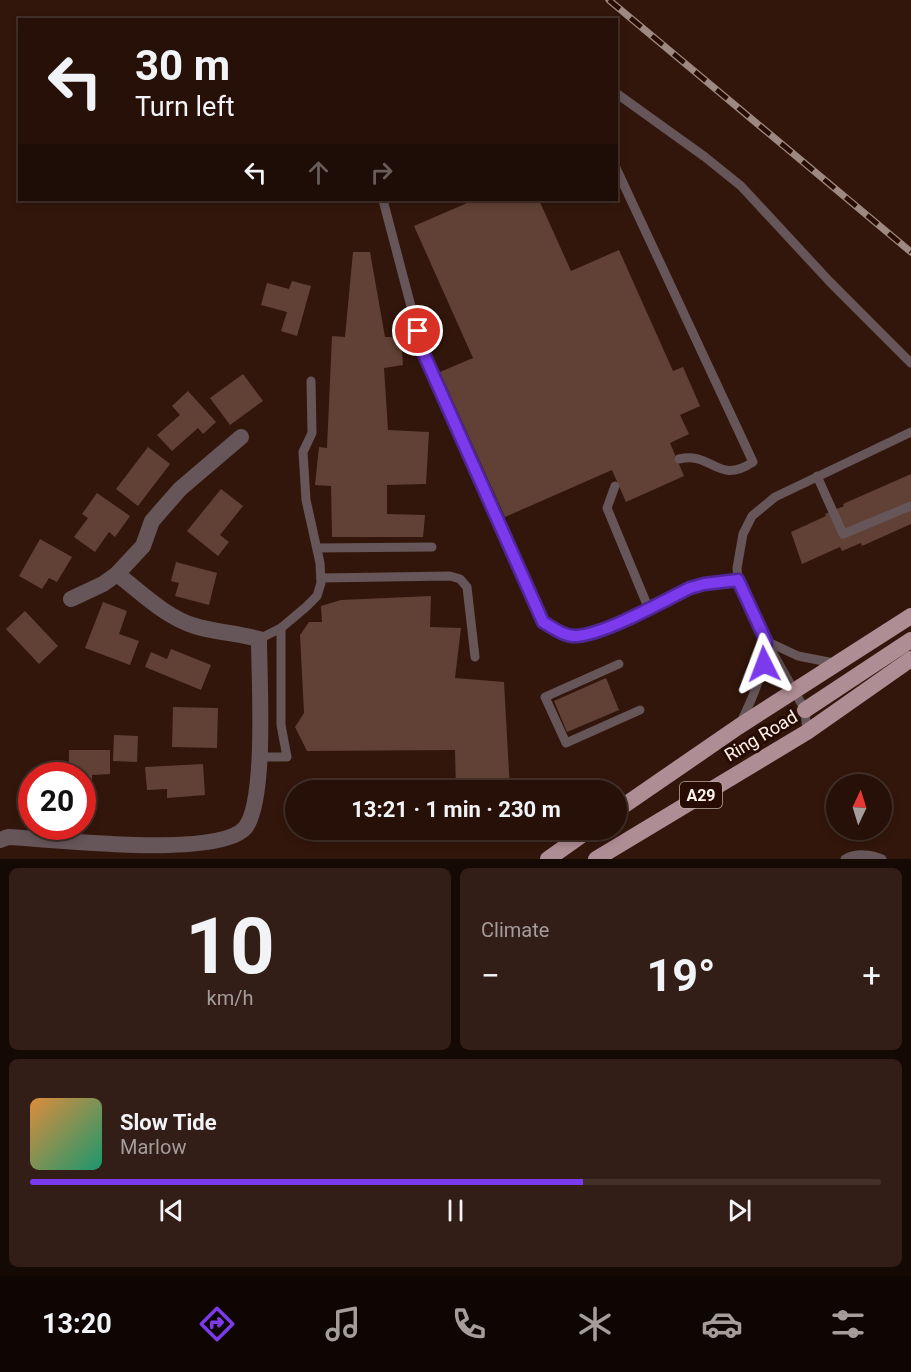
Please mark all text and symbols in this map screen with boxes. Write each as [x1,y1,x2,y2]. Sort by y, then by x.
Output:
text: 30 m [135,41,230,90]
icon: left [36,42,114,120]
text: Turn left [135,91,235,123]
icon: left [239,156,272,189]
icon: ahead [302,156,335,189]
icon: right [365,156,398,189]
pin [392,305,443,356]
icon: arrive [401,314,434,347]
position arrow [732,632,796,696]
street label: Ring Road [720,706,801,766]
speed limit sign: 20 [18,762,96,840]
north arrow [826,774,892,840]
map controls [826,774,892,840]
road number: A29 [680,782,722,808]
text: 13:21 · 1 min · 230 m [351,797,561,822]
text: 10 [185,901,275,992]
text: Climate [481,918,549,942]
text: 19° [646,949,716,1002]
text: − [481,956,500,995]
text: + [862,956,881,995]
text: km/h [207,986,253,1010]
text: Slow Tide [120,1110,217,1135]
text: Marlow [120,1135,186,1159]
icon: previous [155,1194,188,1227]
icon: pause [439,1194,472,1227]
icon: next [723,1194,756,1227]
icon: directions [196,1303,238,1345]
icon: music [322,1303,364,1345]
icon: phone [448,1303,490,1345]
icon: climate [574,1303,616,1345]
icon: car [701,1303,743,1345]
icon: filters [827,1303,869,1345]
text: 13:20 [42,1308,112,1340]

